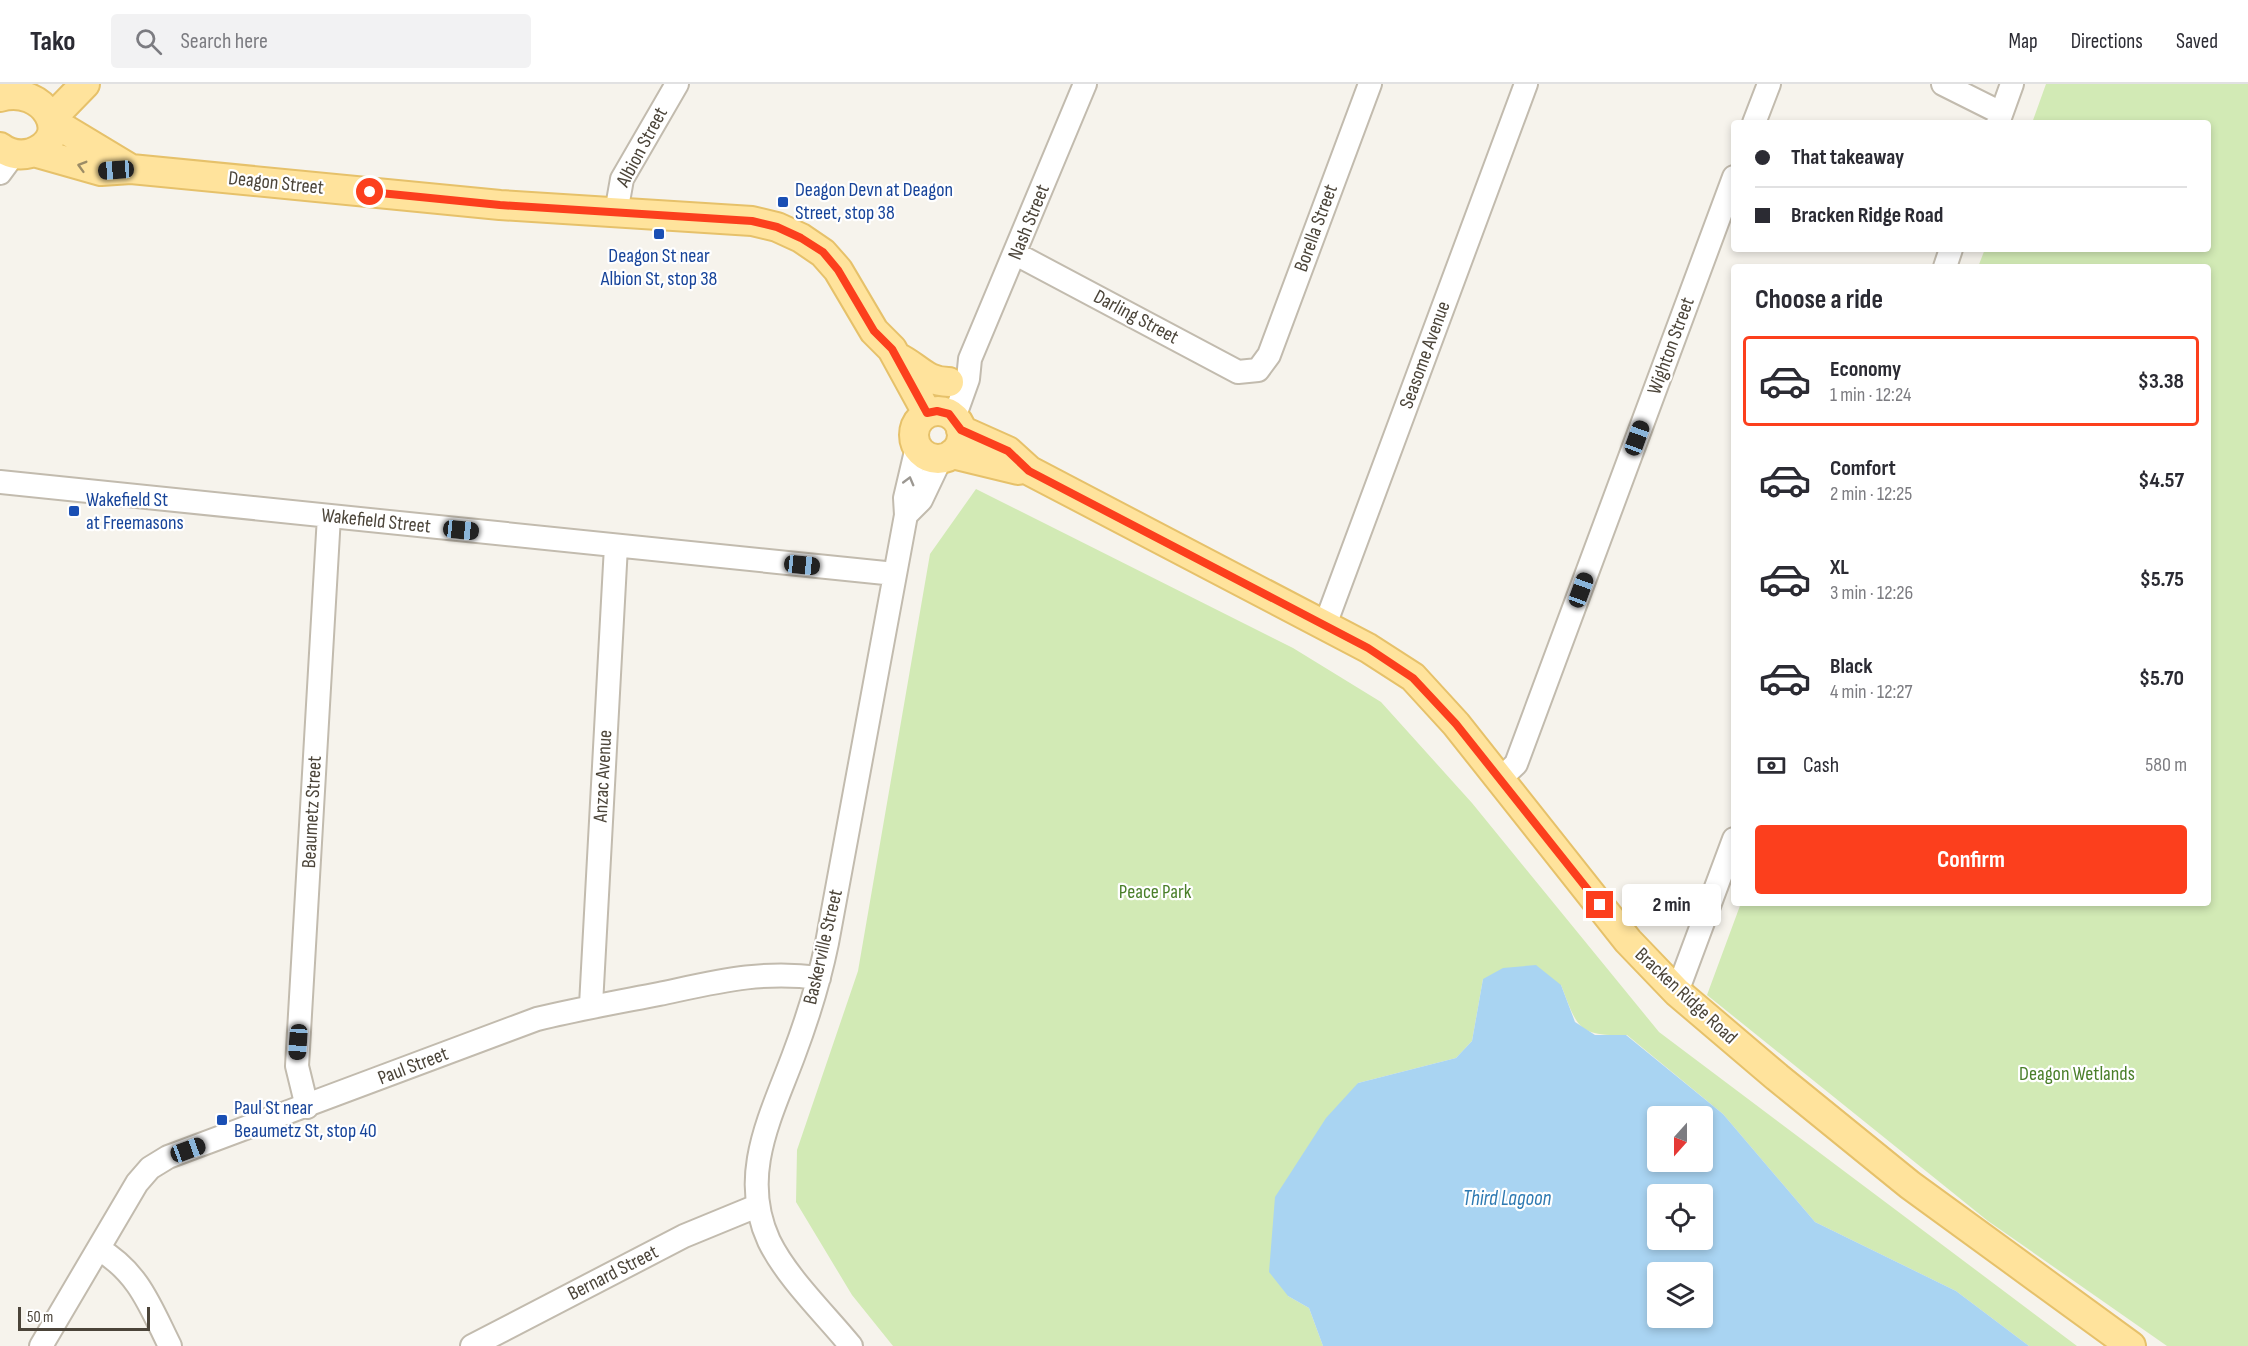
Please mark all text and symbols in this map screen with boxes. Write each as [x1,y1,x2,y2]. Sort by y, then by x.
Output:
search box [111,14,531,68]
text: Tako [30,25,75,58]
icon: search [132,25,165,58]
text: Search here [180,28,268,55]
text: Map [2008,29,2038,54]
text: Directions [2071,29,2143,54]
text: Saved [2176,29,2218,54]
street label: Albion Street [611,103,673,192]
text: That takeaway [1791,144,1904,171]
one-way arrow [77,160,87,173]
car [97,160,135,180]
street label: Deagon Street [227,166,325,200]
route start [356,178,383,205]
place label: Deagon Devn at Deagon Street, stop 38 [795,178,953,225]
street label: Nash Street [1003,181,1055,263]
street label: Borella Street [1289,181,1343,275]
marker: Deagon Devn at Deagon Street, stop 38 [776,195,790,209]
text: Bracken Ridge Road [1791,202,1943,229]
marker: Deagon St near Albion St, stop 38 [652,227,666,241]
place label: Deagon St near Albion St, stop 38 [600,244,717,291]
text: Choose a ride [1755,284,1883,316]
street label: Darling Street [1089,285,1183,349]
street label: Wighton Street [1642,294,1700,398]
street label: Seasome Avenue [1394,298,1456,412]
icon: car [1758,354,1812,408]
text: Economy [1830,356,1901,383]
text: $3.38 [2138,368,2184,395]
text: 1 min · 12:24 [1830,383,1911,407]
car [1622,418,1652,458]
icon: car [1758,453,1812,507]
text: Comfort [1830,455,1896,482]
text: $4.57 [2138,467,2184,494]
one-way arrow [902,476,915,486]
text: 2 min · 12:25 [1830,482,1912,506]
place label: Wakefield St at Freemasons [86,488,184,535]
street label: Wakefield Street [320,503,432,539]
marker: Wakefield St at Freemasons [67,504,81,518]
car [442,519,480,541]
icon: car [1758,552,1812,606]
car [783,554,821,576]
text: XL [1830,554,1849,581]
text: $5.75 [2140,566,2184,593]
car [1566,570,1596,610]
text: 3 min · 12:26 [1830,581,1913,605]
icon: car [1758,651,1812,705]
text: Black [1830,653,1872,680]
text: $5.70 [2139,665,2184,692]
text: 4 min · 12:27 [1830,680,1913,704]
street label: Anzac Avenue [589,729,617,824]
icon: cash [1755,749,1788,782]
text: Cash [1803,752,1839,779]
text: 580 m [2145,753,2187,777]
street label: Beaumetz Street [297,755,327,869]
button: Confirm [1755,825,2187,894]
park label: Peace Park [1119,880,1192,904]
callout: 2 min [1621,884,1720,926]
street label: Baskerville Street [798,887,848,1007]
route end [1586,891,1613,918]
text: 2 min [1652,893,1691,917]
street label: Bracken Ridge Road [1630,943,1742,1049]
car [288,1023,308,1061]
street label: Paul Street [374,1042,452,1090]
park label: Deagon Wetlands [2019,1062,2135,1086]
place label: Paul St near Beaumetz St, stop 40 [234,1096,377,1143]
north arrow [1647,1106,1713,1172]
map controls [1647,1106,1713,1328]
marker: Paul St near Beaumetz St, stop 40 [215,1113,229,1127]
car [168,1135,208,1165]
button: locate [1647,1184,1713,1250]
water label: Third Lagoon [1463,1186,1551,1211]
street label: Bernard Street [564,1240,662,1306]
button: layers [1647,1262,1713,1328]
scale bar [18,1304,150,1332]
text: 50 m [27,1308,53,1327]

